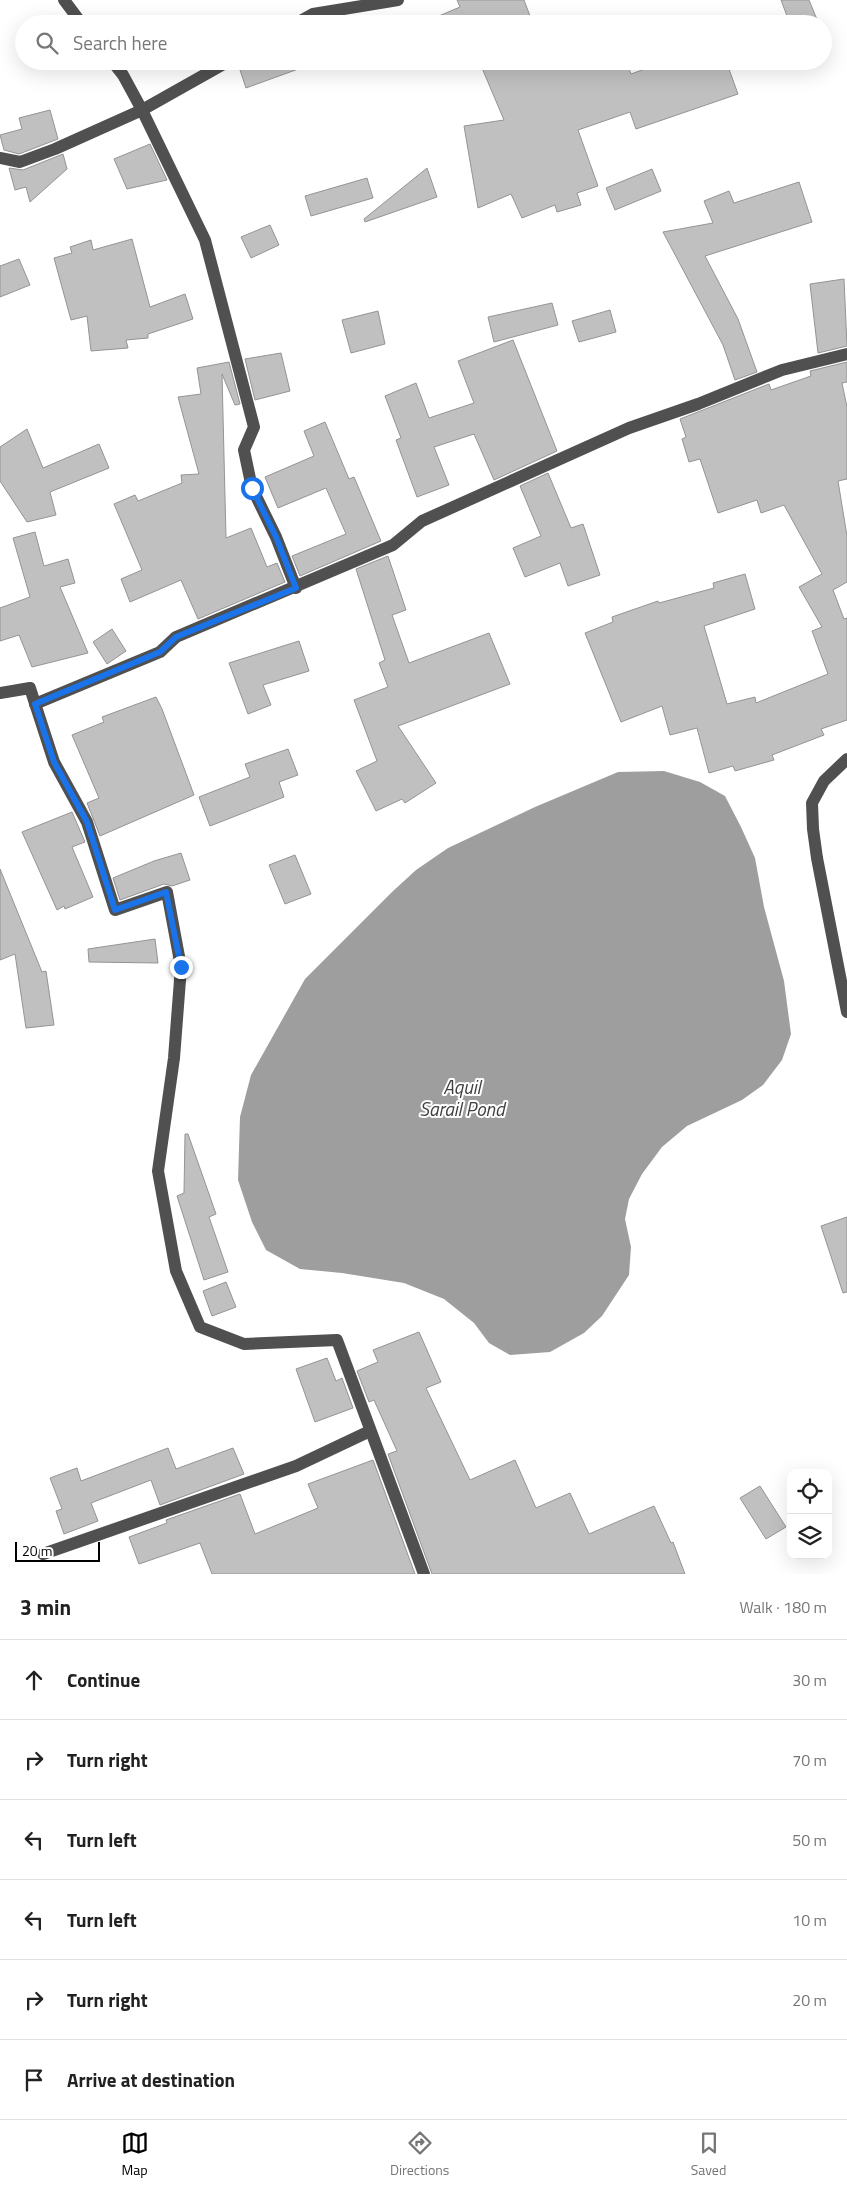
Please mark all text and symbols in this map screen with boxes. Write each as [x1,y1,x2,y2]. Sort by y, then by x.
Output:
search box [15,15,832,70]
text: Search here [73,28,167,57]
icon: search [33,29,61,57]
route start [241,477,264,500]
route end [170,956,193,979]
water label: Aquil Sarail Pond [419,1072,507,1123]
map controls [787,1469,832,1559]
button: locate [787,1469,832,1514]
button: layers [787,1514,832,1559]
scale bar [15,1539,100,1562]
text: 20 m [22,1540,52,1561]
text: 3 min [20,1591,71,1623]
text: Walk · 180 m [739,1595,827,1619]
text: Continue [67,1665,140,1694]
icon: ahead [20,1666,48,1694]
text: 30 m [792,1668,827,1692]
text: Turn right [67,1745,148,1774]
icon: right [20,1746,48,1774]
text: 70 m [792,1748,827,1772]
text: Turn left [67,1825,137,1854]
icon: left [20,1826,48,1854]
text: 50 m [792,1828,827,1852]
text: Turn left [67,1905,137,1934]
icon: left [20,1906,48,1934]
text: 10 m [792,1908,827,1932]
text: Turn right [67,1985,148,2014]
icon: right [20,1986,48,2014]
text: 20 m [792,1988,827,2012]
text: Arrive at destination [67,2065,235,2094]
icon: arrive [20,2066,48,2094]
tab: Map [121,2129,149,2180]
tab: Directions [390,2129,449,2180]
tab: Saved [691,2129,726,2180]

